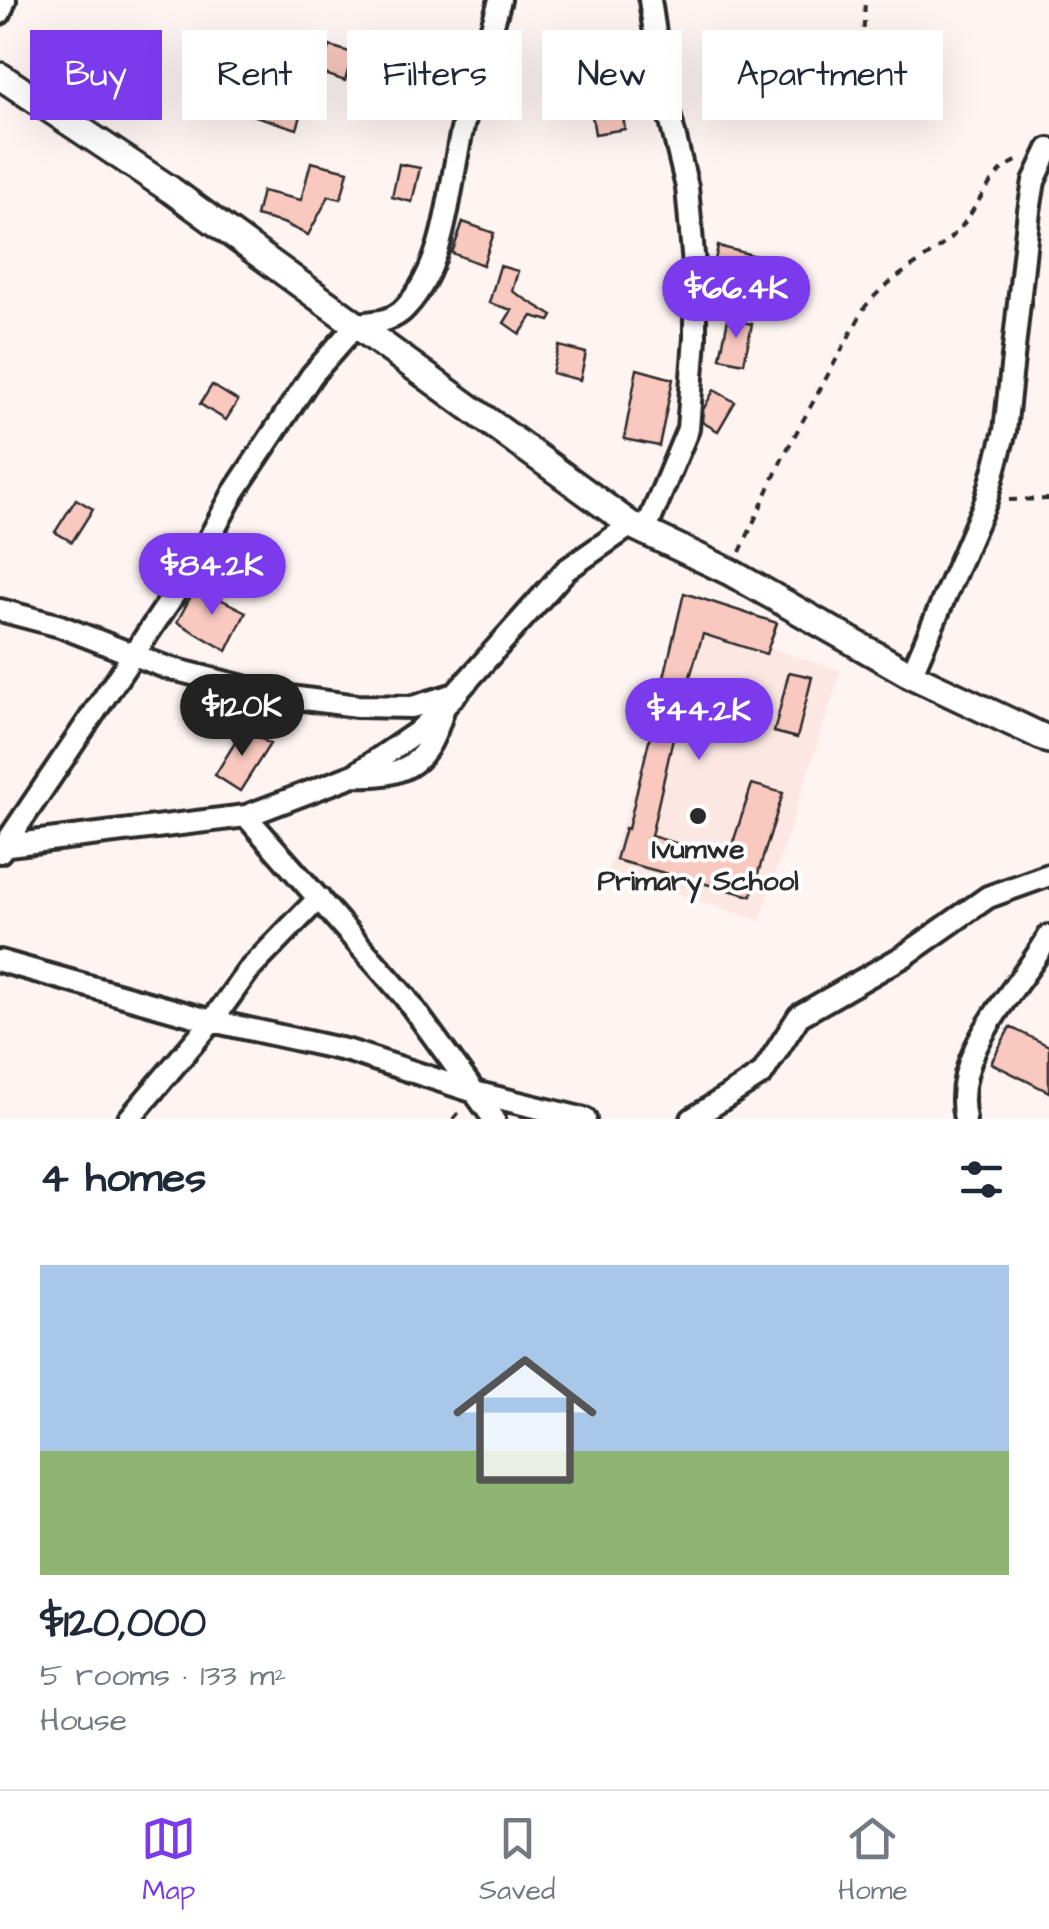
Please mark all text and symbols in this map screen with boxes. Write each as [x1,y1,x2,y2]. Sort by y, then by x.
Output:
chip: Buy [30,30,162,120]
chip: Rent [182,30,327,120]
chip: Filters [347,30,522,120]
chip: New [542,30,682,120]
chip: Apartment [702,30,943,120]
pin: $66.4K [655,256,817,341]
text: $66.4K [684,266,788,311]
pin: $84.2K [131,533,293,618]
text: $84.2K [161,543,263,588]
pin: $120K [172,674,312,759]
pin: $44.2K [618,678,780,763]
text: $120K [202,684,282,729]
text: $44.2K [647,688,751,733]
marker: Ivumwe Primary School [687,805,709,827]
place label: Ivumwe Primary School [597,830,799,904]
text: 4 homes [40,1150,206,1208]
icon: filters [954,1152,1009,1207]
icon: home [435,1330,615,1510]
text: $120,000 [40,1595,206,1653]
text: 5 rooms · 133 m² [40,1653,287,1698]
text: House [40,1698,127,1743]
tab: Map [141,1811,196,1910]
tab: Saved [479,1811,555,1910]
tab: Home [838,1811,908,1910]

